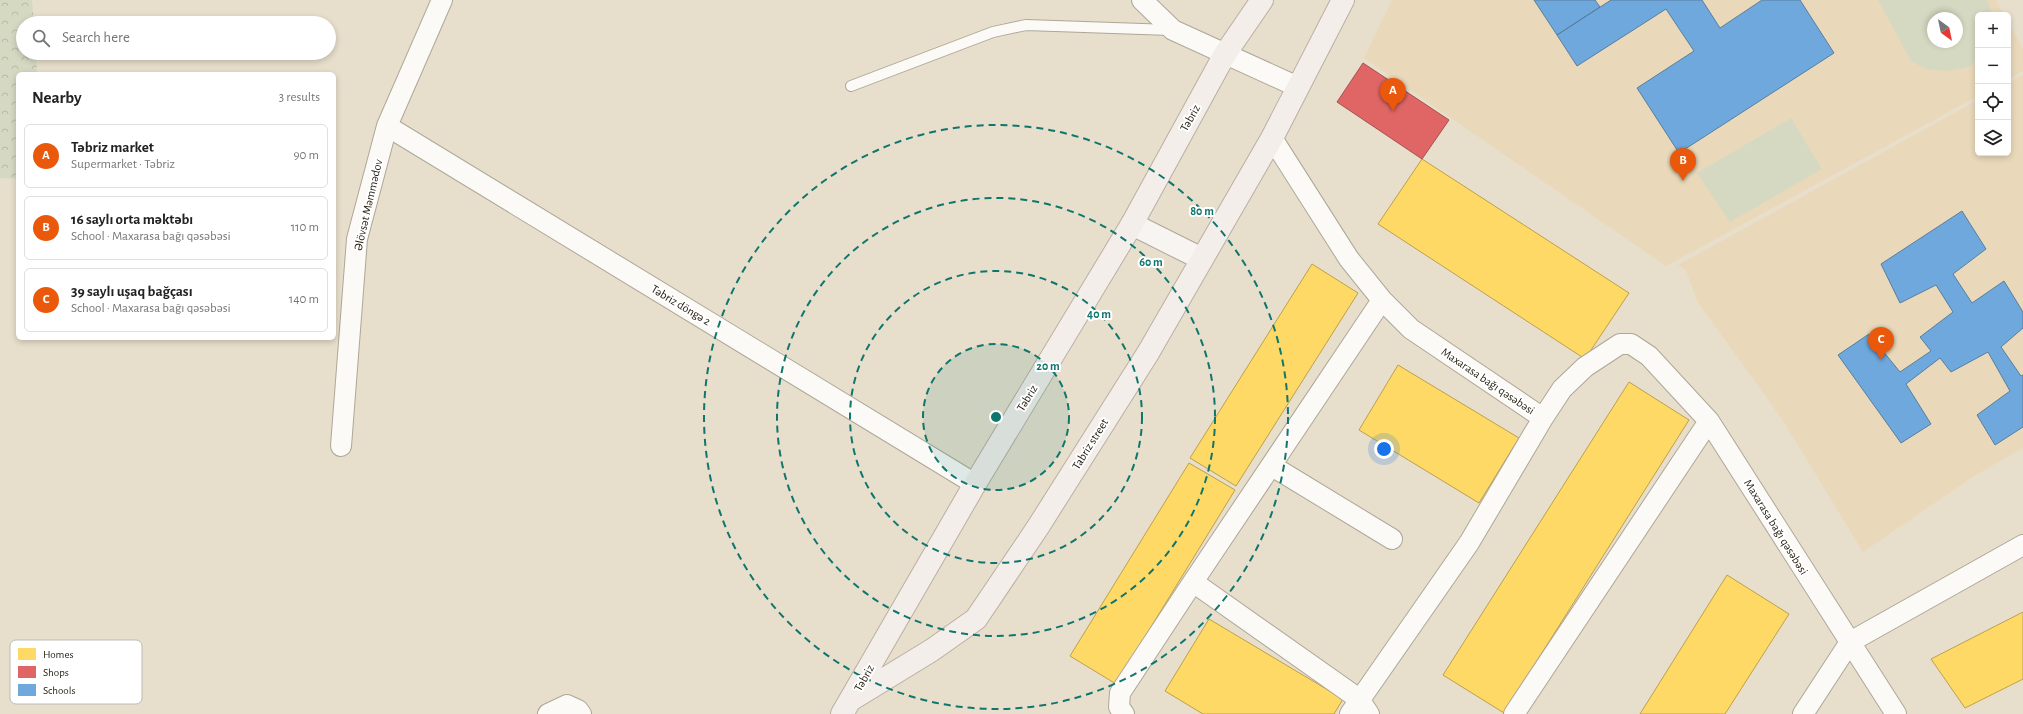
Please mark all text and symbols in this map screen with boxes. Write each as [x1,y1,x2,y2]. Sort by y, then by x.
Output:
north arrow [1927,12,1963,48]
map controls [1975,12,2011,156]
button: + [1975,12,2011,48]
search box [16,16,336,60]
icon: search [30,27,52,49]
text: Search here [62,30,130,45]
button: − [1975,48,2011,84]
pin: A [1380,78,1406,111]
button: locate [1975,84,2011,120]
text: Nearby [32,89,82,106]
text: 3 results [279,91,320,104]
street label: Təbriz [1178,103,1202,133]
button: layers [1975,120,2011,156]
text: Təbriz market [71,140,154,155]
pin: B [1670,148,1696,181]
text: A [42,149,50,162]
text: 90 m [293,149,319,162]
text: Supermarket · Təbriz [71,158,175,171]
street label: Əlövsət Məmmədov [352,158,384,252]
text: 80 m [1190,205,1214,217]
text: 16 saylı orta məktəbı [71,212,193,227]
text: B [42,221,50,234]
text: 110 m [291,221,319,234]
text: School · Maxarasa bağı qəsəbəsi [71,230,231,243]
text: 60 m [1139,256,1163,268]
street label: Təbriz döngə 2 [649,283,713,328]
text: 39 saylı uşaq bağçası [71,284,193,299]
text: C [43,293,49,306]
text: 140 m [289,293,319,306]
text: School · Maxarasa bağı qəsəbəsi [71,302,231,315]
text: 40 m [1087,308,1111,320]
pin: C [1868,327,1894,360]
street label: Maxarasa bağı qəsəbəsi [1439,345,1537,417]
text: 20 m [1036,360,1060,372]
street label: Təbriz [1015,383,1039,413]
centre of rings [989,410,1003,424]
street label: Tabriz street [1070,416,1110,472]
your location [1374,439,1394,459]
street label: Maxarasa bağı qəsəbəsi [1742,477,1810,577]
legend [10,640,142,704]
text: Homes [43,649,74,660]
street label: Təbriz [852,663,876,693]
text: Shops [43,667,69,678]
text: Schools [43,685,76,696]

